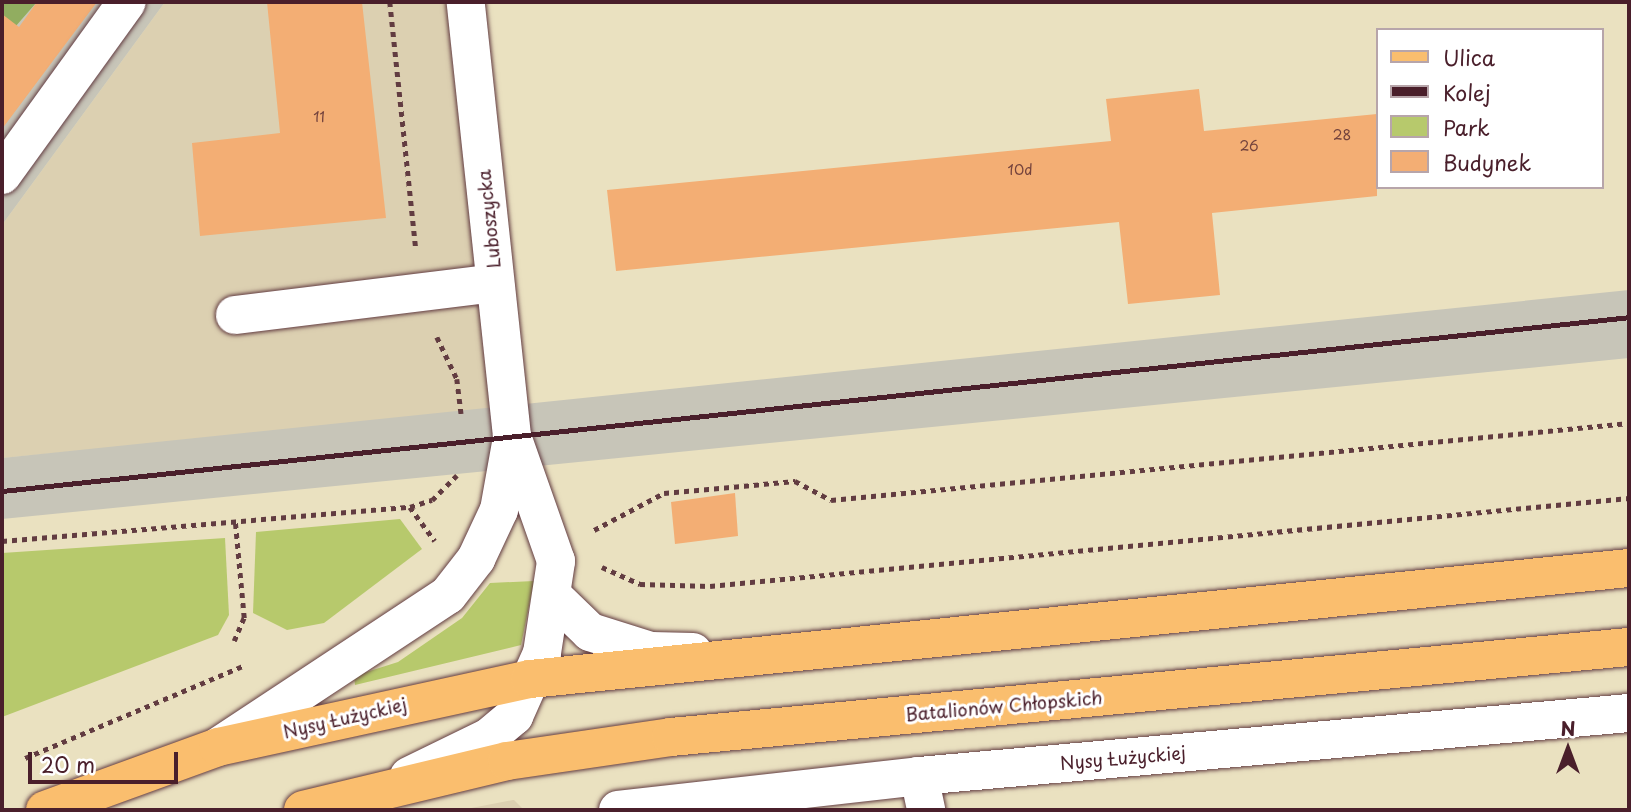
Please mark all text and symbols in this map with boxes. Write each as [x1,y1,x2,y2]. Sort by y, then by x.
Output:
legend [1376,28,1603,189]
text: Ulica [1443,41,1495,73]
text: Kolej [1443,76,1491,108]
house number: 11 [313,109,325,125]
text: Park [1443,111,1490,143]
house number: 28 [1333,127,1351,143]
house number: 26 [1239,138,1259,154]
text: Budynek [1443,146,1531,178]
house number: 10d [1008,162,1032,178]
street label: Luboszycka [473,169,505,269]
street label: Batalionów Chłopskich [906,687,1102,725]
street label: Nysy Łużyckiej [281,693,409,743]
north arrow [1533,714,1603,784]
text: N [1560,714,1576,742]
scale bar [32,738,182,782]
street label: Nysy Łużyckiej [1059,742,1187,774]
text: 20 m [41,748,95,780]

